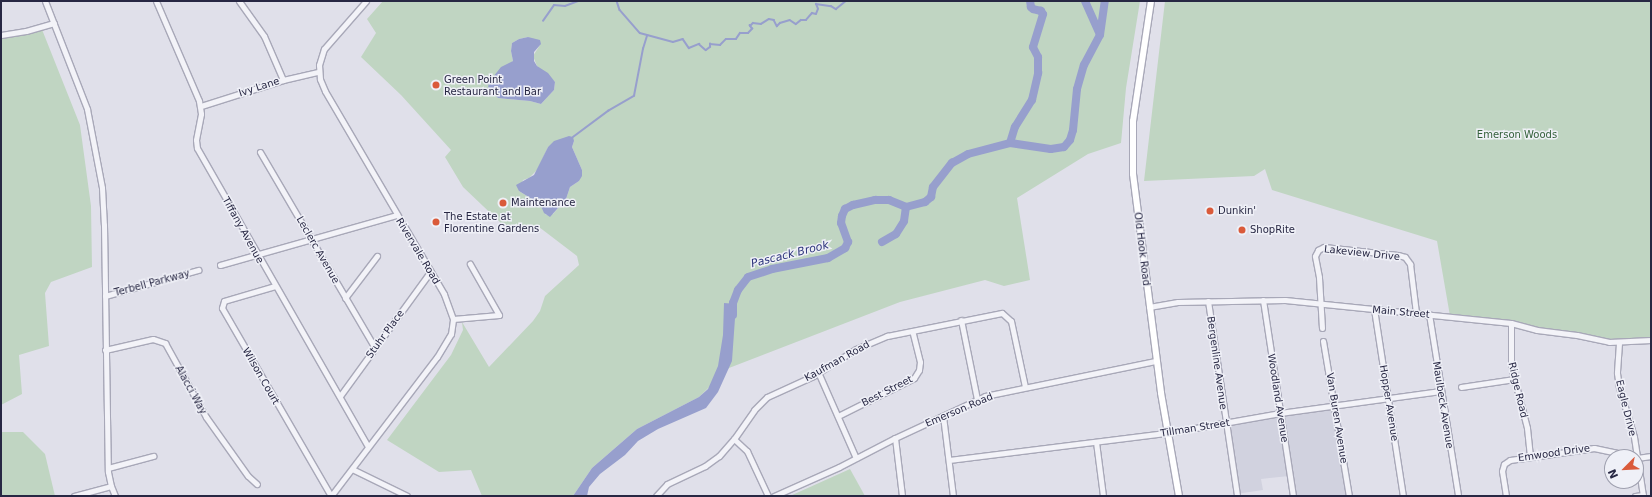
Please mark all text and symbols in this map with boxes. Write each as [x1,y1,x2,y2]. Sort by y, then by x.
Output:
place label: Green Point Restaurant and Bar [444,73,541,96]
street label: Ivy Lane [237,75,281,99]
marker: Green Point Restaurant and Bar [431,80,441,90]
park label: Emerson Woods [1477,129,1557,141]
street label: Tiffany Avenue [220,195,266,265]
place label: Maintenance [511,197,575,209]
marker: Maintenance [498,198,508,208]
place label: Dunkin' [1218,205,1256,217]
marker: Dunkin' [1205,206,1215,216]
place label: The Estate at Florentine Gardens [444,210,539,234]
street label: Old Hook Road [1132,212,1152,286]
street label: Leclerc Avenue [294,214,342,286]
street label: Rivervale Road [394,216,442,286]
marker: The Estate at Florentine Gardens [431,217,441,227]
place label: ShopRite [1250,224,1295,236]
marker: ShopRite [1237,225,1247,235]
water label: Pascack Brook [750,239,830,271]
street label: Lakeview Drive [1324,243,1400,263]
street label: Terbell Parkway [113,267,191,299]
street label: Main Street [1372,304,1430,320]
street label: Stuhr Place [363,307,407,361]
street label: Bergenline Avenue [1205,316,1229,410]
street label: Kaufman Road [802,338,872,384]
street label: Wilson Court [240,345,282,407]
street label: Woodland Avenue [1265,353,1291,443]
street label: Maulbeck Avenue [1430,361,1456,449]
street label: Ridge Road [1506,361,1530,419]
street label: Alacci Way [173,363,209,417]
street label: Hopper Avenue [1377,364,1401,442]
street label: Van Buren Avenue [1324,372,1350,464]
street label: Best Street [859,373,915,409]
street label: Eagle Drive [1613,379,1639,437]
street label: Emerson Road [923,390,995,430]
street label: Tillman Street [1160,417,1230,439]
street label: Emwood Drive [1517,442,1591,464]
north arrow [1604,449,1644,489]
text: N [1606,467,1621,481]

